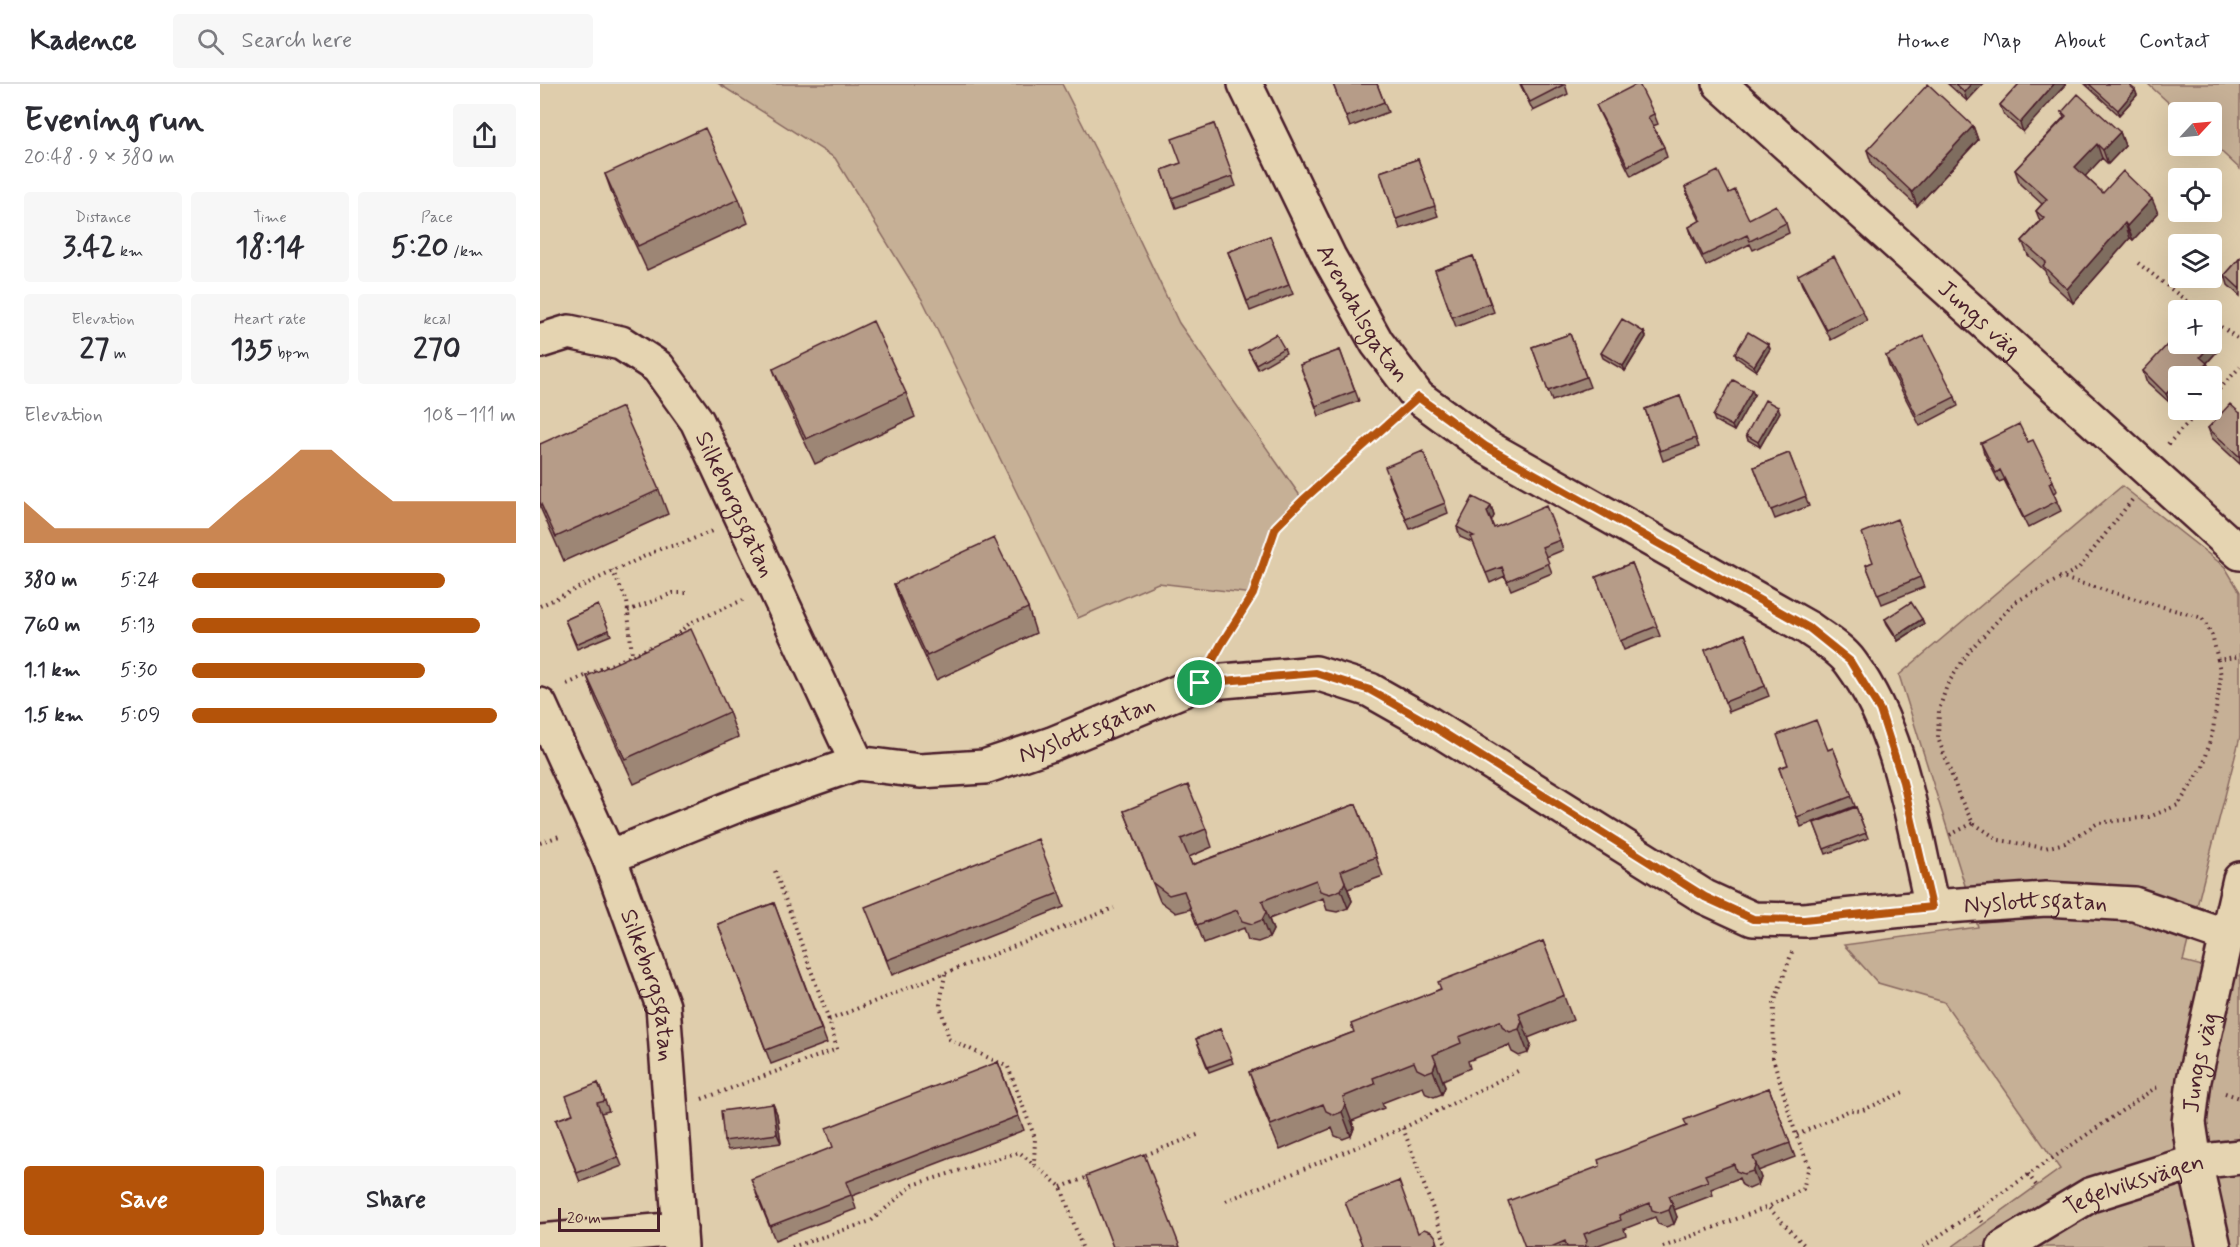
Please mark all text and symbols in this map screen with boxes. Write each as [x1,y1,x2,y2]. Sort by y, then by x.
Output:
search box [173,14,593,68]
text: Kadence [30,23,137,60]
icon: search [194,25,227,58]
text: Search here [242,27,352,55]
text: Home [1898,27,1950,55]
text: Map [1983,27,2021,55]
text: About [2054,27,2106,55]
text: Contact [2139,27,2210,55]
text: Evening run [24,99,204,143]
north arrow [2168,102,2222,156]
map controls [2168,102,2222,420]
button: share [453,104,516,167]
text: 20:48 · 9 × 380 m [24,144,175,171]
button: locate [2168,168,2222,222]
text: Distance [75,207,131,228]
text: Time [253,207,287,228]
text: Pace [421,207,453,228]
text: 3.42 [63,228,116,267]
text: 18:14 [235,228,305,267]
text: 5:20 [391,228,449,267]
button: layers [2168,234,2222,288]
street label: Arendalsgatan [1308,240,1416,389]
text: km [116,241,143,262]
text: /km [449,241,483,262]
street label: Jungs väg [1931,274,2027,365]
button: + [2168,300,2222,354]
text: Elevation [72,309,135,330]
text: Heart rate [234,309,306,330]
text: kcal [424,309,450,330]
text: 27 [80,330,109,369]
text: 135 [230,330,273,369]
text: 270 [413,330,461,369]
text: m [109,343,126,364]
text: bpm [273,343,310,364]
button: − [2168,366,2222,420]
text: Elevation [24,402,103,429]
text: 108–111 m [423,402,516,429]
street label: Silkeborgsgatan [687,427,782,583]
text: 380 m [24,567,77,594]
text: 5:24 [120,567,159,594]
text: 760 m [24,612,81,639]
text: 5:13 [120,612,155,639]
text: 1.1 km [24,657,81,684]
text: 5:30 [120,657,158,684]
pin [1174,657,1225,708]
icon: arrive [1183,666,1216,699]
street label: Nyslottsgatan [1015,689,1160,771]
text: 1.5 km [24,702,84,729]
text: 5:09 [120,702,160,729]
street label: Nyslottsgatan [1963,885,2108,922]
street label: Silkeborgsgatan [612,905,681,1063]
street label: Jungs väg [2176,1009,2226,1115]
street label: Tegelviksvägen [2059,1147,2206,1224]
button: Save [24,1166,264,1235]
button: Share [276,1166,516,1235]
scale bar [558,1205,660,1232]
text: 20 m [567,1208,601,1229]

